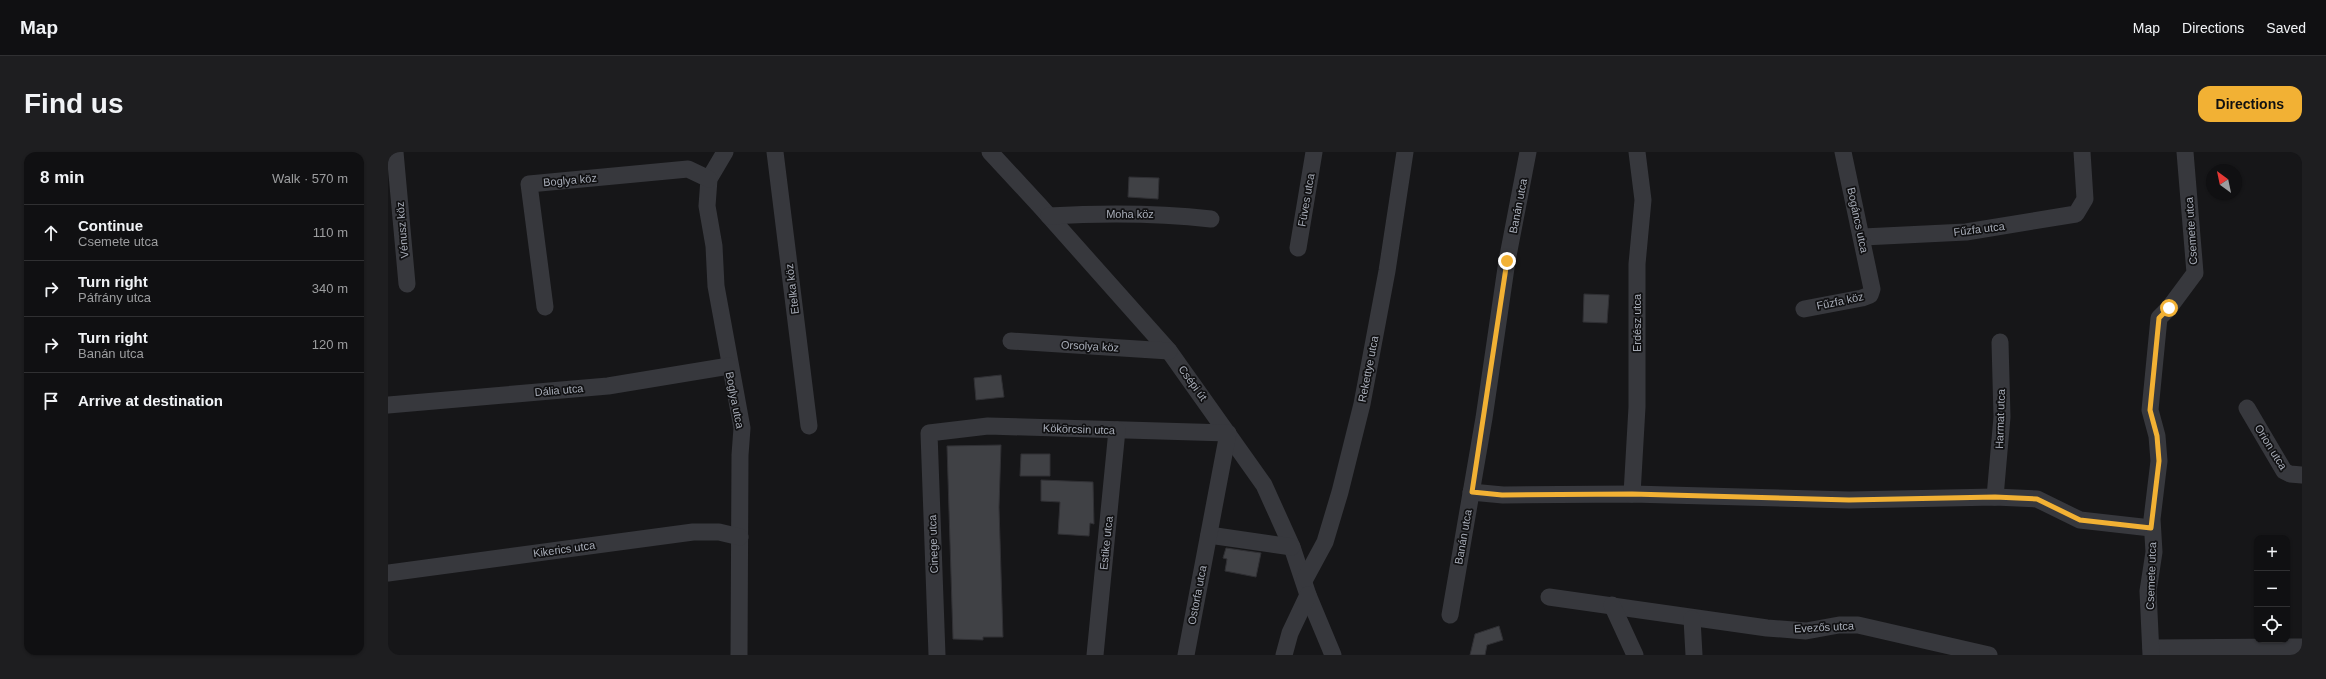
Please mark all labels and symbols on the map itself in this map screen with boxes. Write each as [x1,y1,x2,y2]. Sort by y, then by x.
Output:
north arrow [2206,164,2242,200]
street label: Boglya köz [543,172,597,188]
street label: Füves utca [1295,172,1317,228]
street label: Banán utca [1507,177,1529,234]
street label: Bogáncs utca [1845,186,1871,255]
street label: Csemete utca [2183,196,2199,265]
street label: Vénusz köz [394,201,410,259]
street label: Moha köz [1106,208,1154,220]
street label: Fűzfa utca [1953,220,2006,238]
route end [1498,252,1516,270]
street label: Etelka köz [783,263,801,315]
street label: Fűzfa köz [1815,290,1865,312]
street label: Erdész utca [1631,293,1643,352]
route start [2160,299,2178,317]
street label: Rekettye utca [1356,334,1380,403]
street label: Orsolya köz [1061,338,1119,354]
street label: Csépi út [1176,363,1210,403]
street label: Boglya utca [724,371,747,430]
street label: Dália utca [534,382,585,398]
street label: Harmat utca [1993,388,2007,449]
street label: Kökörcsin utca [1043,422,1116,436]
street label: Orion utca [2252,422,2290,472]
street label: Banán utca [1452,508,1474,565]
street label: Cinege utca [926,514,940,574]
street label: Estike utca [1097,515,1115,570]
street label: Kikerics utca [532,539,597,559]
street label: Csemete utca [2144,541,2158,610]
street label: Ostorfa utca [1185,564,1209,626]
street label: Evezős utca [1794,619,1855,635]

